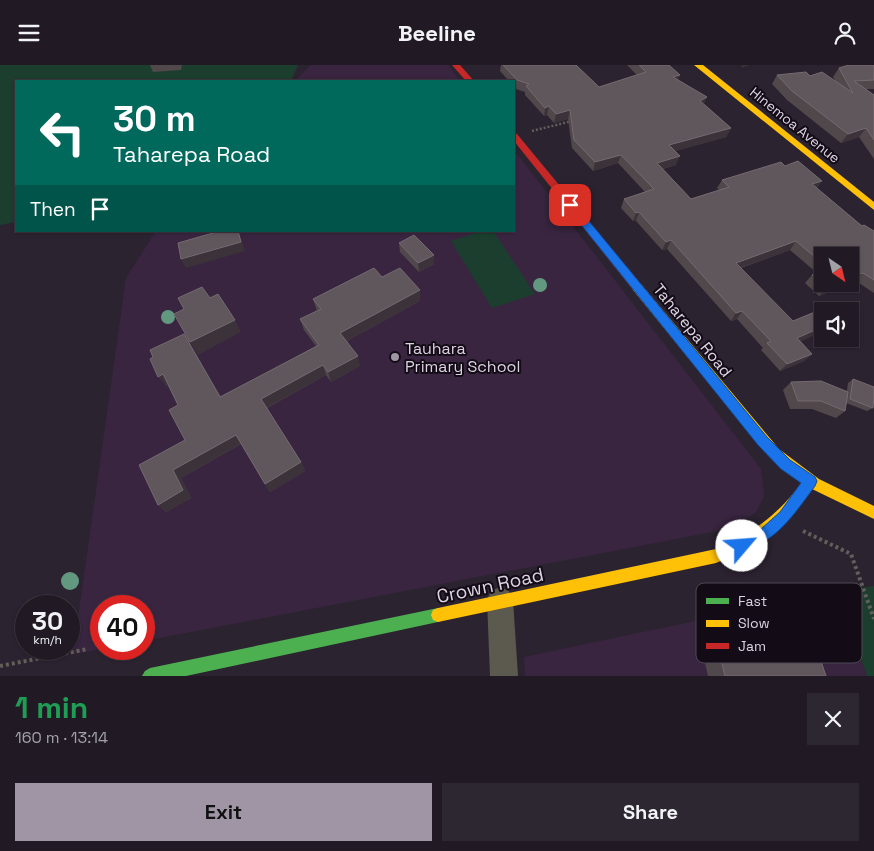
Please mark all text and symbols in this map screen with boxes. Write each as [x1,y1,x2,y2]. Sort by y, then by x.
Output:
icon: menu [15,19,43,47]
text: Beeline [398,19,476,47]
icon: person [831,19,859,47]
street label: Hinemoa Avenue [746,83,844,167]
text: 30 m [113,97,196,141]
icon: left [30,100,95,165]
text: Taharepa Road [113,140,270,168]
pin [549,184,591,226]
icon: arrive [556,191,584,219]
icon: arrive [86,195,114,223]
text: Then [30,197,76,222]
north arrow [814,247,859,293]
map controls [814,247,859,347]
street label: Taharepa Road [648,279,737,381]
button: sound [814,302,859,347]
place label: Tauhara Primary School [405,338,520,377]
marker: Tauhara Primary School [389,351,401,363]
position arrow [715,519,767,571]
street label: Crown Road [434,562,546,609]
legend [696,583,862,663]
text: Fast [738,592,767,610]
speed limit sign: 40 [90,595,155,660]
text: 30 [32,605,63,637]
text: Slow [738,614,770,632]
text: km/h [33,632,62,648]
text: Jam [738,637,766,655]
text: 1 min [15,688,88,727]
button: close [807,693,859,745]
text: 160 m · 13:14 [15,727,108,748]
button: Exit [15,783,432,841]
button: Share [442,783,859,841]

